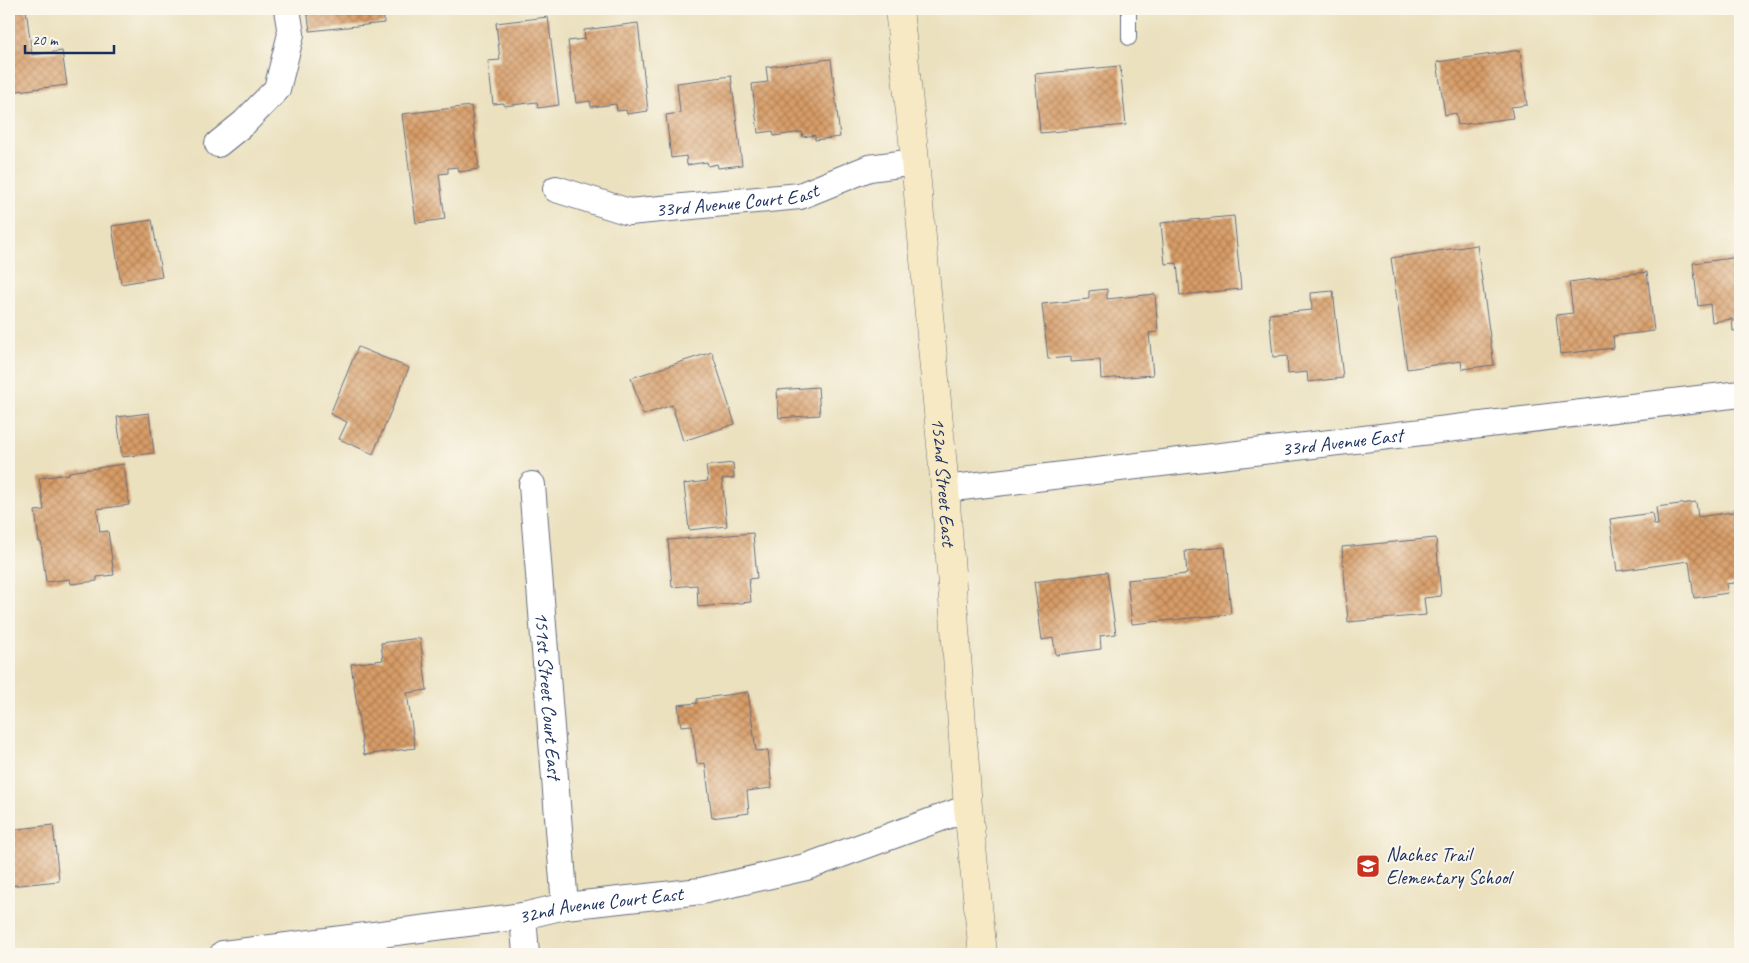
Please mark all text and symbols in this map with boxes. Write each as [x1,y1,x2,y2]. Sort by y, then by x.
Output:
scale bar [25,22,114,54]
text: 20 m [32,31,59,50]
street label: 33rd Avenue Court East [654,177,824,222]
street label: 152nd Street East [926,416,962,549]
street label: 33rd Avenue East [1280,422,1407,461]
street label: 151st Street Court East [529,611,568,783]
place label: Naches Trail Elementary School [1386,842,1514,890]
school or university icon: Naches Trail Elementary School [1355,853,1381,879]
street label: 32nd Avenue Court East [516,880,686,929]

